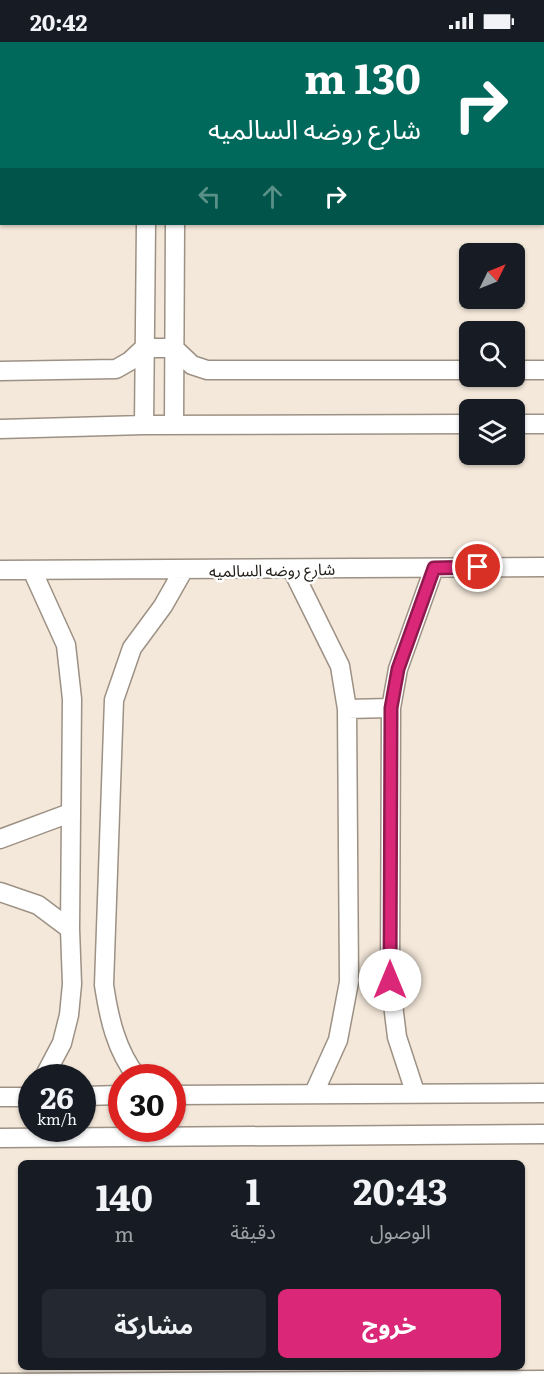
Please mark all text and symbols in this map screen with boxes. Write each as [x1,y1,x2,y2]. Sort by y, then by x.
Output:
text: 20:42 [30,5,87,38]
text: 130 m [304,45,421,107]
icon: right [442,66,520,144]
text: شارع روضه السالميه [208,107,421,147]
icon: left [193,180,226,213]
icon: ahead [256,180,289,213]
icon: right [319,180,352,213]
north arrow [459,243,525,309]
map controls [459,243,525,465]
button: search [459,321,525,387]
button: layers [459,399,525,465]
pin [452,541,503,592]
icon: arrive [461,550,494,583]
street label: شارع روضه السالميه [209,556,335,584]
position arrow [358,948,422,1012]
speed limit sign: 30 [108,1064,186,1142]
text: 26 [40,1074,74,1118]
text: km/h [37,1107,77,1130]
text: 1 [246,1163,260,1216]
text: 20:43 [353,1163,448,1216]
text: 140 [95,1169,153,1222]
text: دقيقة [230,1215,276,1245]
text: الوصول [370,1215,431,1245]
text: m [114,1218,134,1248]
button: مشاركة [42,1289,266,1358]
button: خروج [278,1289,501,1358]

